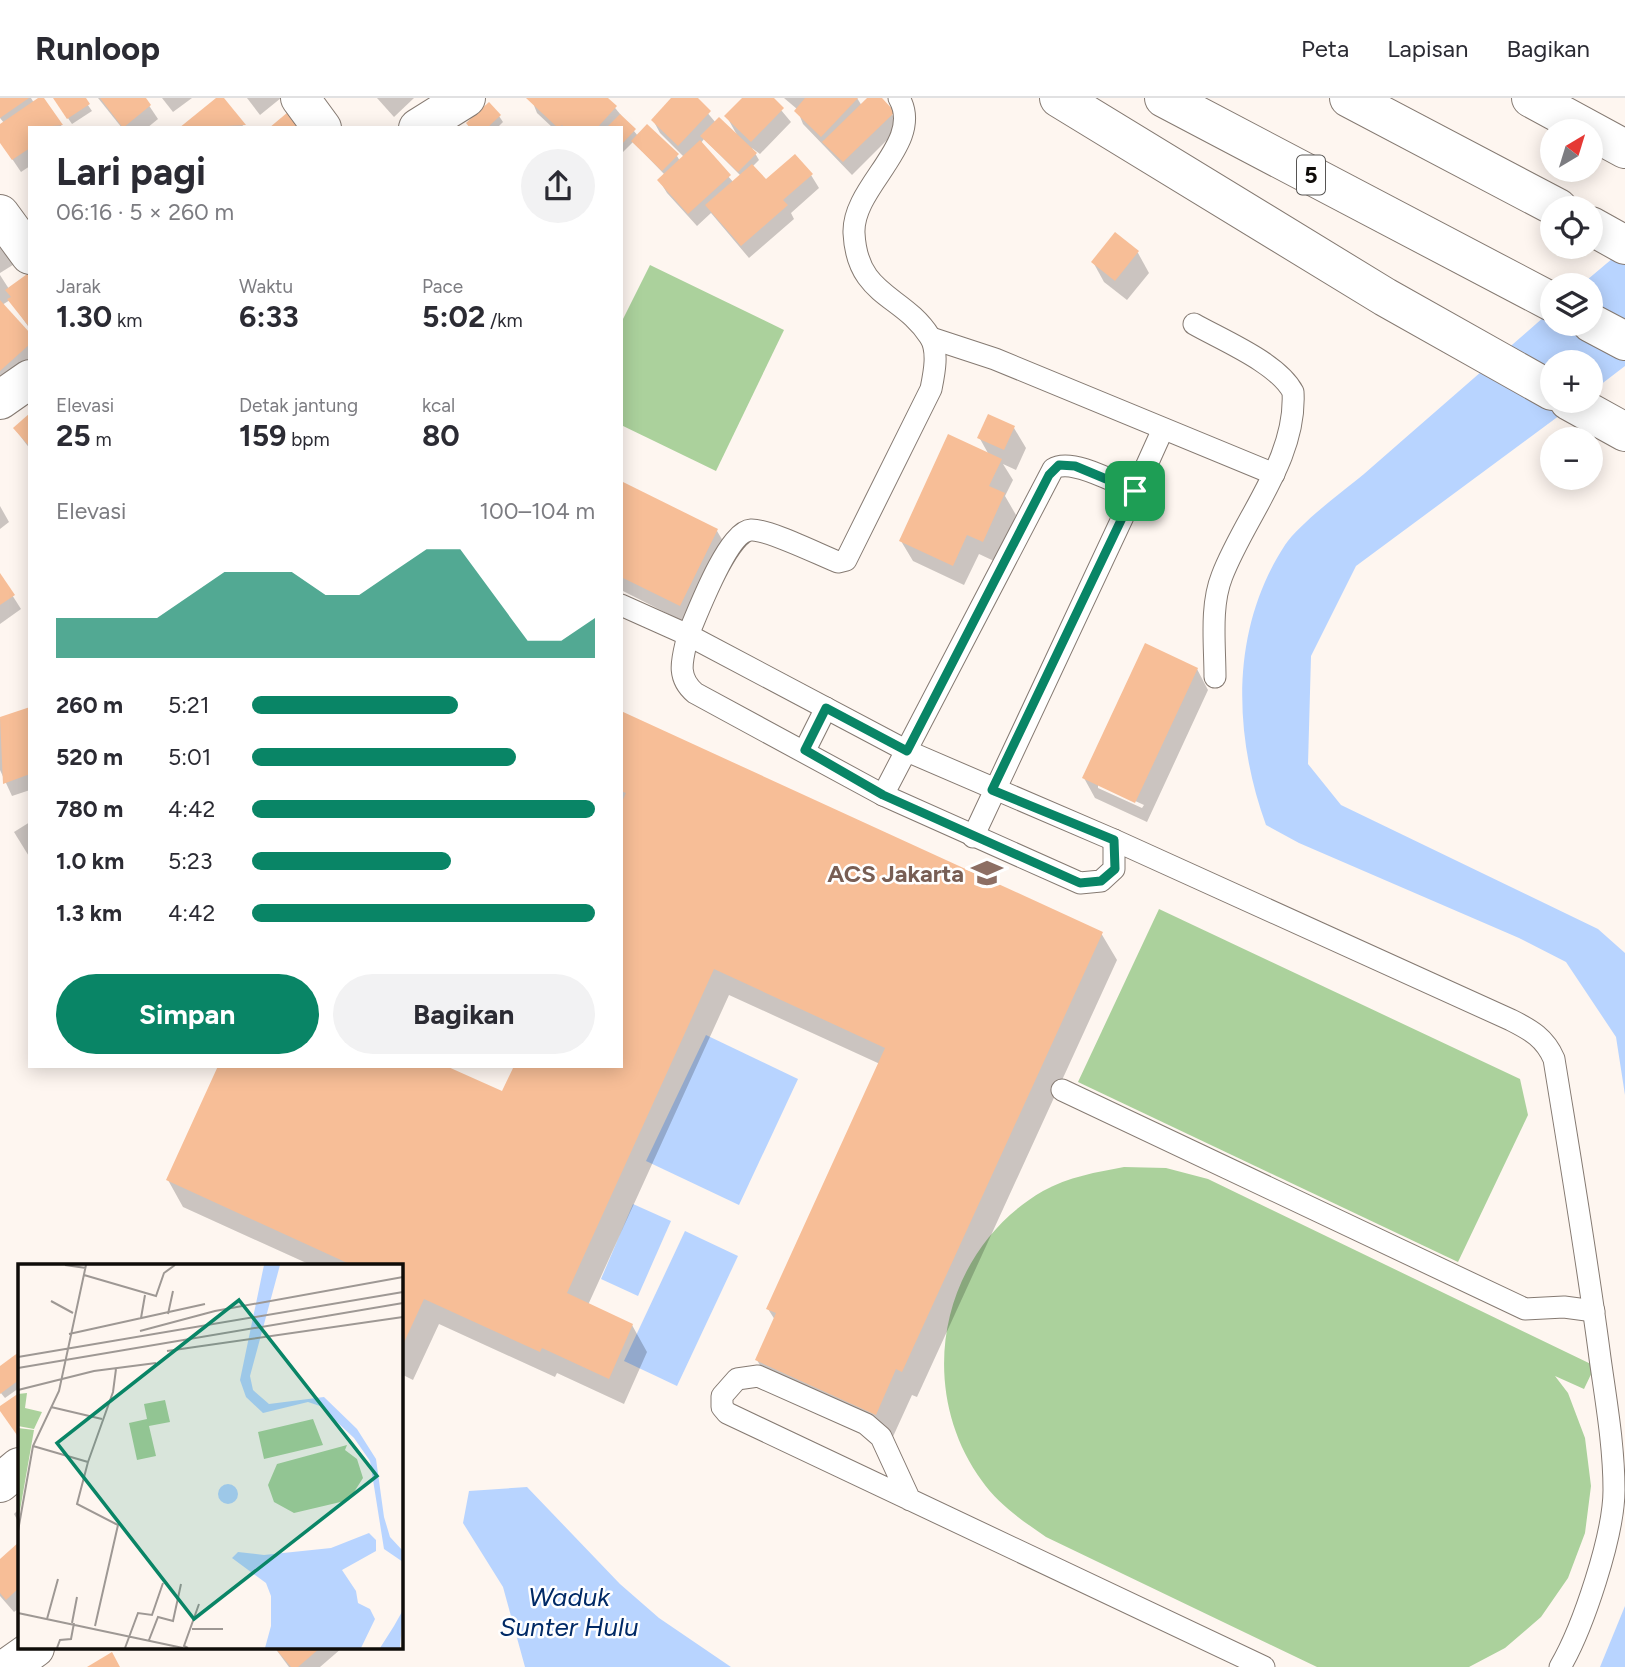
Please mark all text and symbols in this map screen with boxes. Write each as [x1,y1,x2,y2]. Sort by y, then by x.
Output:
text: Runloop [35,29,160,68]
text: Peta [1301,34,1349,63]
text: Lapisan [1387,34,1468,63]
text: Bagikan [1506,34,1590,63]
north arrow [1540,119,1603,182]
map controls [1540,119,1603,490]
text: Lari pagi [56,149,206,195]
button: share [521,149,595,223]
road number: 5 [1297,156,1325,194]
button: locate [1540,196,1603,259]
text: 06:16 · 5 × 260 m [56,198,234,226]
button: layers [1540,273,1603,336]
text: Jarak [56,275,101,298]
text: Waktu [239,275,293,298]
text: Pace [422,275,463,298]
text: 1.30 [56,298,112,335]
text: 6:33 [239,298,299,335]
text: 5:02 [422,298,485,335]
text: km [112,309,142,332]
text: /km [485,309,523,332]
button: + [1540,350,1603,413]
text: Elevasi [56,394,114,417]
text: Detak jantung [239,394,358,417]
text: kcal [422,394,455,417]
text: 25 [56,417,91,454]
text: 159 [239,417,287,454]
text: 80 [422,417,460,454]
button: − [1540,427,1603,490]
text: m [91,428,112,451]
text: bpm [287,428,330,451]
pin [1105,461,1165,521]
icon: arrive [1116,472,1154,510]
text: Elevasi [56,497,126,525]
text: 100–104 m [480,497,595,525]
text: 260 m [56,691,123,719]
text: 5:21 [168,691,209,719]
text: 520 m [56,743,123,771]
text: 5:01 [168,743,211,771]
text: 780 m [56,795,123,823]
text: 4:42 [168,795,215,823]
text: 1.0 km [56,847,124,875]
text: 5:23 [168,847,212,875]
school or university icon: ACS Jakarta [970,856,1004,890]
place label: ACS Jakarta [827,859,964,888]
text: 1.3 km [56,899,122,927]
text: 4:42 [168,899,215,927]
button: Simpan [56,974,319,1054]
button: Bagikan [333,974,595,1054]
inset map [18,1264,402,1650]
water label: Waduk Sunter Hulu [500,1581,638,1643]

